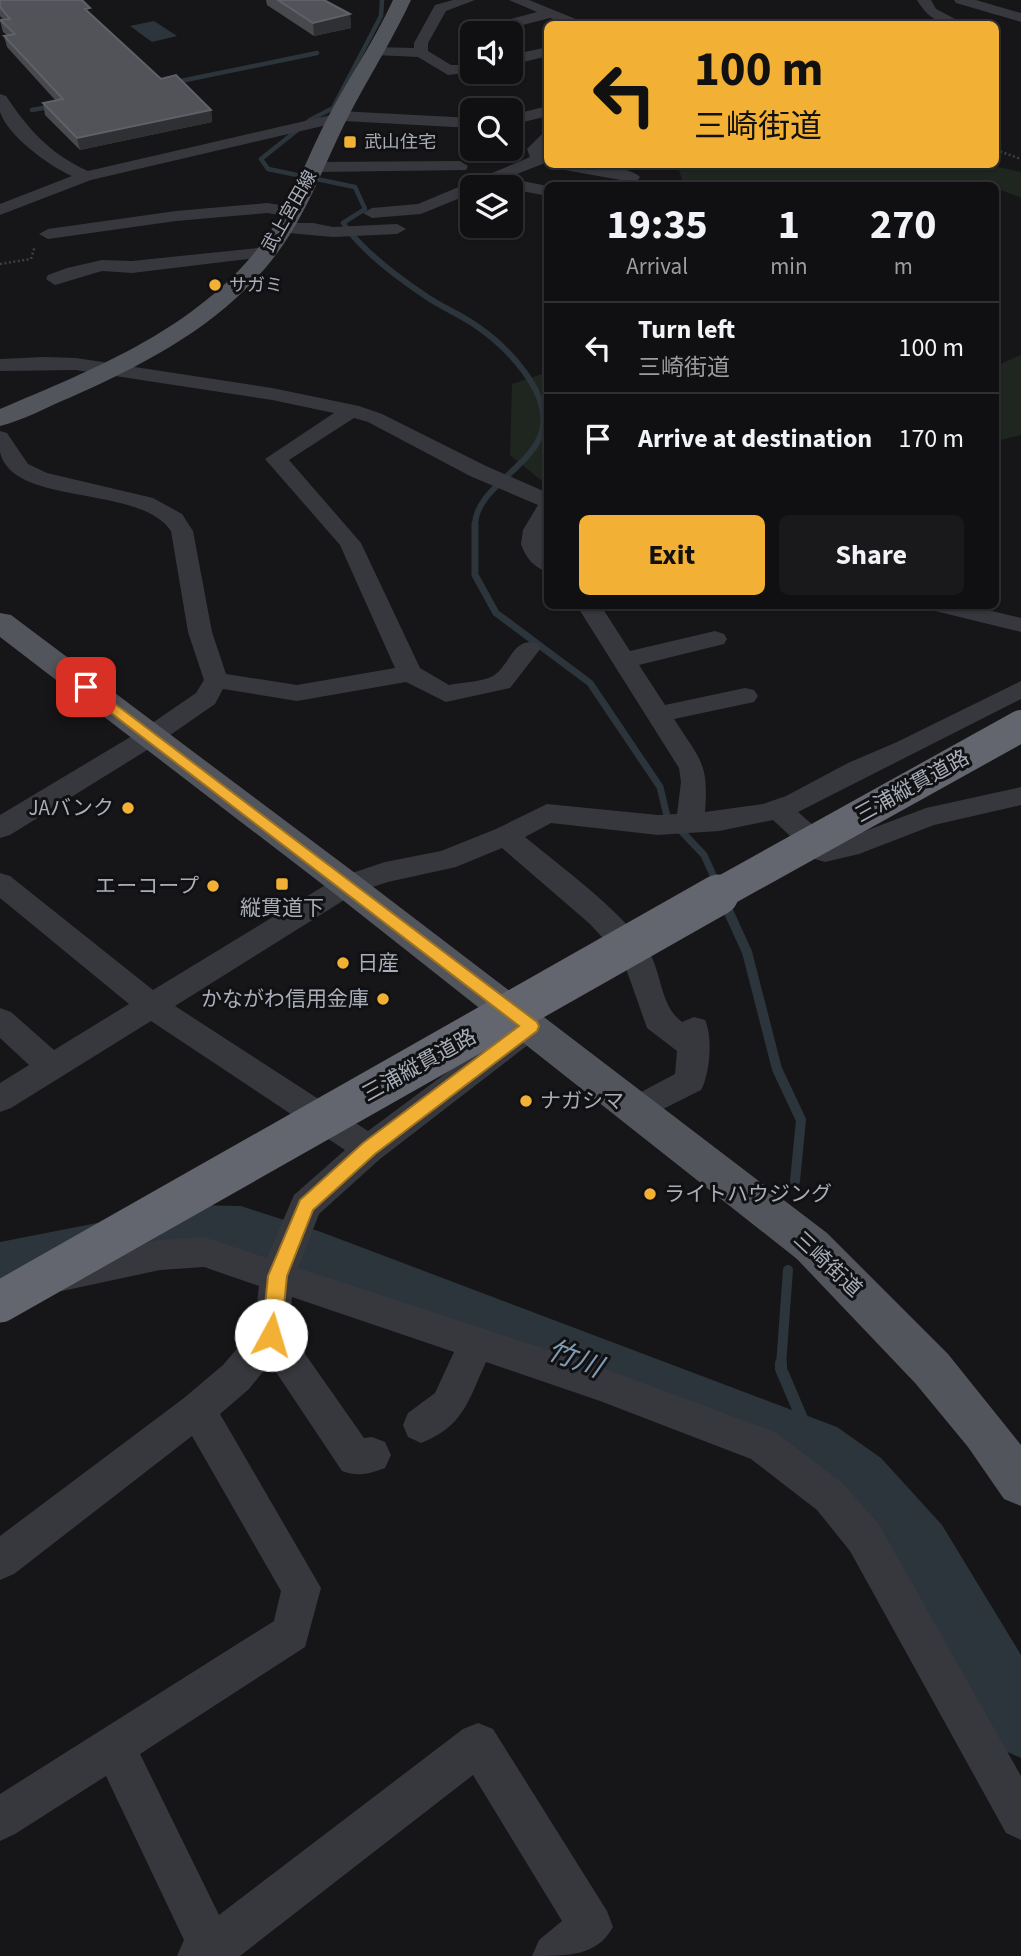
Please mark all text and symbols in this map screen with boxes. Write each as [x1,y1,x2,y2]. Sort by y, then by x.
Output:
map controls [460,21,523,238]
button: sound [460,21,523,84]
text: 100 m [694,35,823,105]
icon: left [579,49,670,140]
button: search [460,98,523,161]
text: 三崎街道 [694,104,822,150]
place label: 武山住宅 [364,130,436,155]
marker: 武山住宅 [342,134,358,150]
street label: 武上宮田線 [256,166,323,256]
button: layers [460,175,523,238]
text: 19:35 [606,195,708,255]
text: 1 [778,195,800,255]
text: 270 [870,195,937,255]
text: Arrival [626,250,688,283]
text: min [770,250,808,283]
text: m [894,250,913,283]
place label: サガミ [229,273,283,298]
marker: サガミ [207,277,223,293]
text: Turn left [638,311,735,348]
icon: left [579,329,617,367]
text: 100 m [898,329,964,366]
text: 三崎街道 [638,351,730,384]
icon: arrive [579,420,617,458]
text: Arrive at destination [638,420,872,457]
text: 170 m [898,420,964,457]
button: Exit [579,515,765,595]
button: Share [779,515,964,595]
pin [56,657,116,717]
icon: arrive [67,668,105,706]
street label: 三浦縦貫道路 [850,742,974,830]
place label: JAバンク [28,793,114,823]
marker: JAバンク [120,800,136,816]
place label: エーコープ [95,871,199,901]
marker: 縦貫道下 [274,876,290,892]
marker: エーコープ [205,878,221,894]
place label: 縦貫道下 [240,893,324,923]
place label: 日産 [357,948,399,978]
marker: 日産 [335,955,351,971]
place label: かながわ信用金庫 [201,984,369,1014]
marker: かながわ信用金庫 [375,991,391,1007]
street label: 三浦縦貫道路 [357,1021,481,1109]
place label: ナガシマ [540,1086,624,1116]
marker: ナガシマ [518,1093,534,1109]
place label: ライトハウジング [664,1179,832,1209]
marker: ライトハウジング [642,1186,658,1202]
street label: 三崎街道 [787,1224,869,1304]
position arrow [234,1298,308,1372]
water label: 竹川 [541,1330,611,1389]

